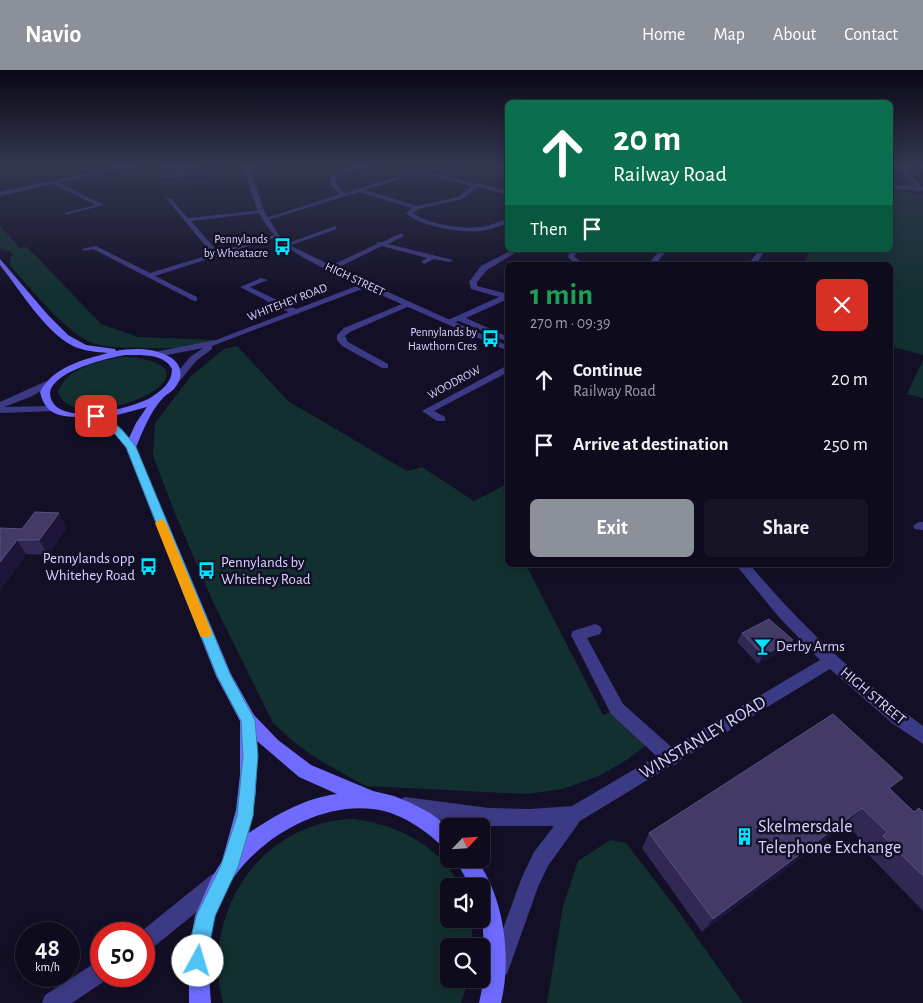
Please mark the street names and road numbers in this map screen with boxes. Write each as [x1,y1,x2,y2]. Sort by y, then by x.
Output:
street label: HIGH STREET [323,260,387,298]
street label: WHITEHEY ROAD [245,281,329,323]
street label: WOODROW [425,363,483,401]
street label: HIGH STREET [838,665,909,728]
street label: WINSTANLEY ROAD [637,693,769,783]

